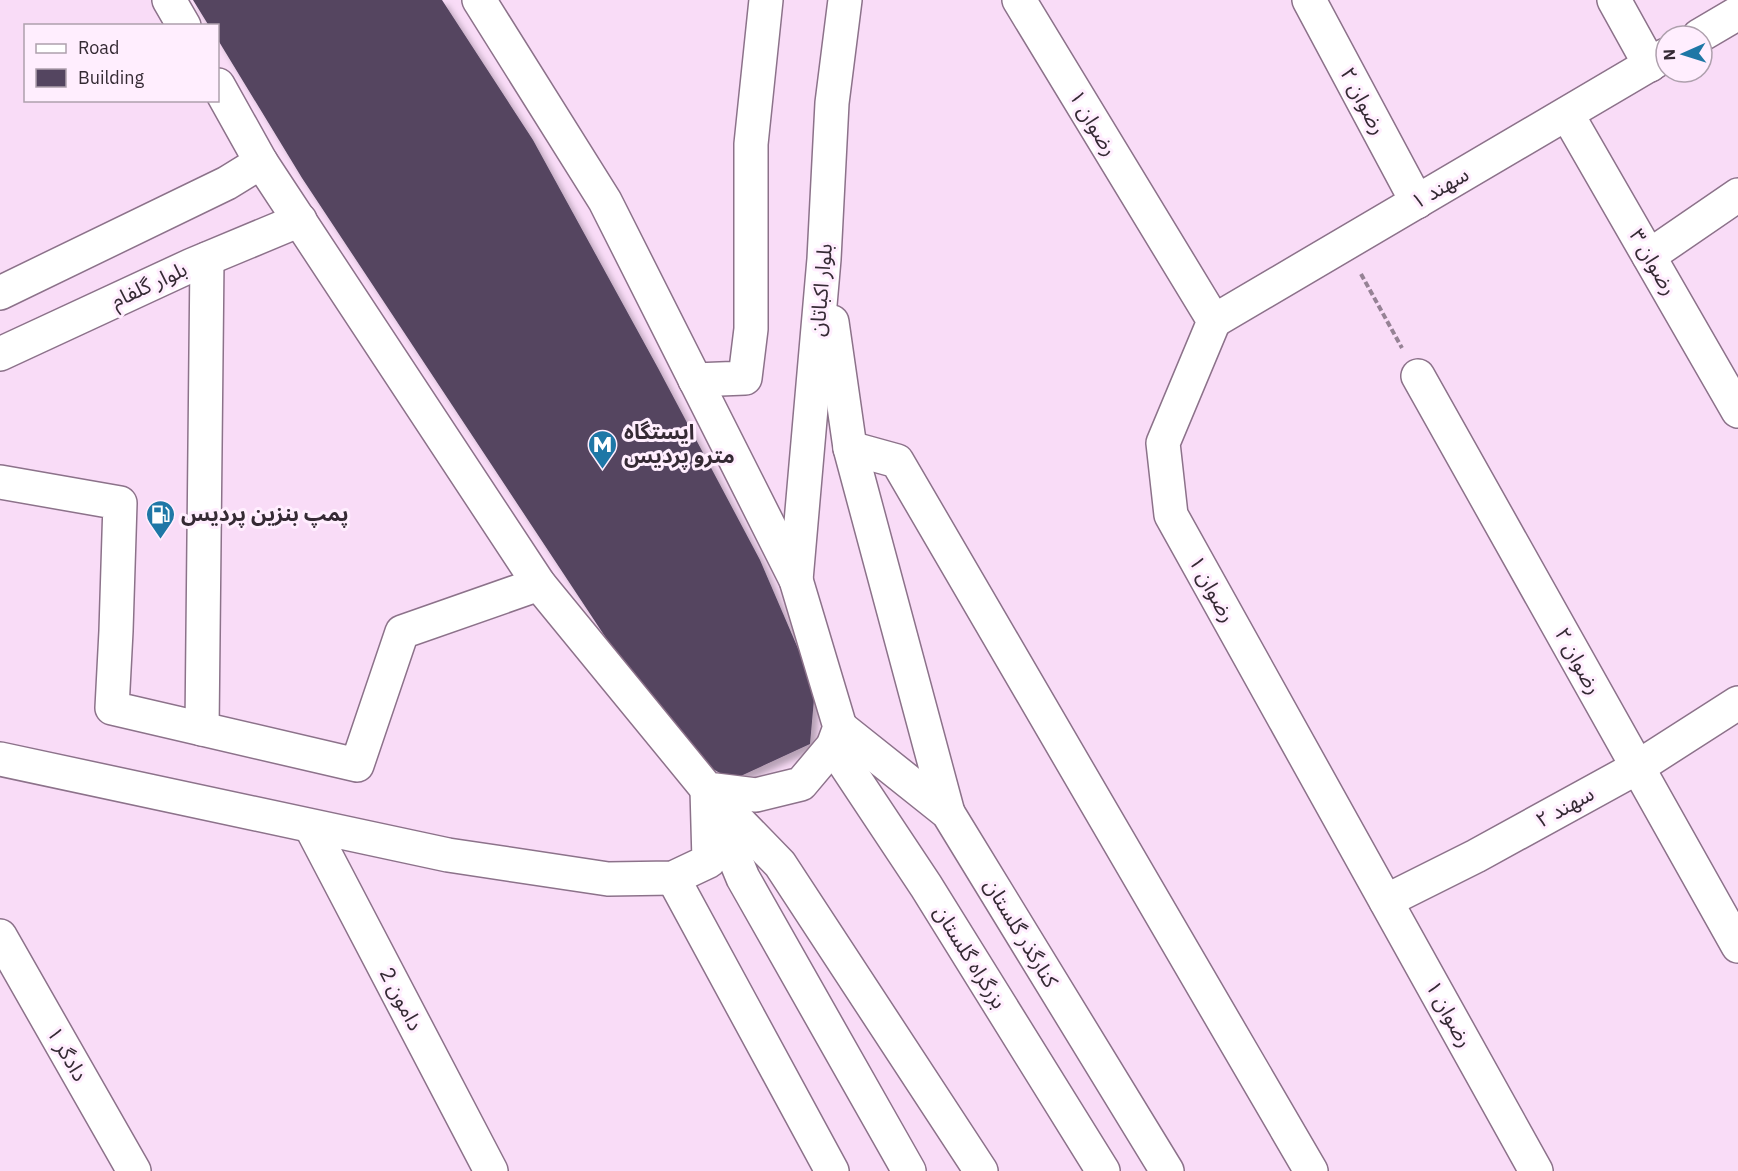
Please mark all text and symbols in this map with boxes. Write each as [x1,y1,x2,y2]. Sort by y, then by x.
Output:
legend [24,24,219,102]
north arrow [1654,24,1714,84]
text: Road [78,36,119,59]
text: N [1659,48,1679,61]
street label: رضوان ۲ [1335,62,1393,139]
text: Building [78,66,145,89]
street label: رضوان ۱ [1063,84,1124,161]
street label: سهند ۱ [1405,159,1474,215]
street label: رضوان ۳ [1624,223,1684,300]
street label: بلوار اکباتان [802,242,838,338]
street label: بلوار گلفام [106,254,193,317]
place label: ایستگاه مترو پردیس [624,417,735,470]
metro station icon: ایستگاه مترو پردیس [587,428,619,470]
fuel station icon: پمپ بنزین پردیس [144,498,176,540]
place label: پمپ بنزین پردیس [181,499,349,528]
street label: رضوان ۱ [1183,550,1243,627]
street label: رضوان ۲ [1549,622,1609,699]
street label: سهند ۲ [1530,779,1599,834]
street label: کنارگذر گلستان [978,873,1066,992]
street label: بزرگراه گلستان [928,899,1014,1013]
street label: دامون 2 [374,962,430,1035]
street label: رضوان ۱ [1420,975,1480,1052]
street label: ۱ دادگر [41,1021,95,1086]

